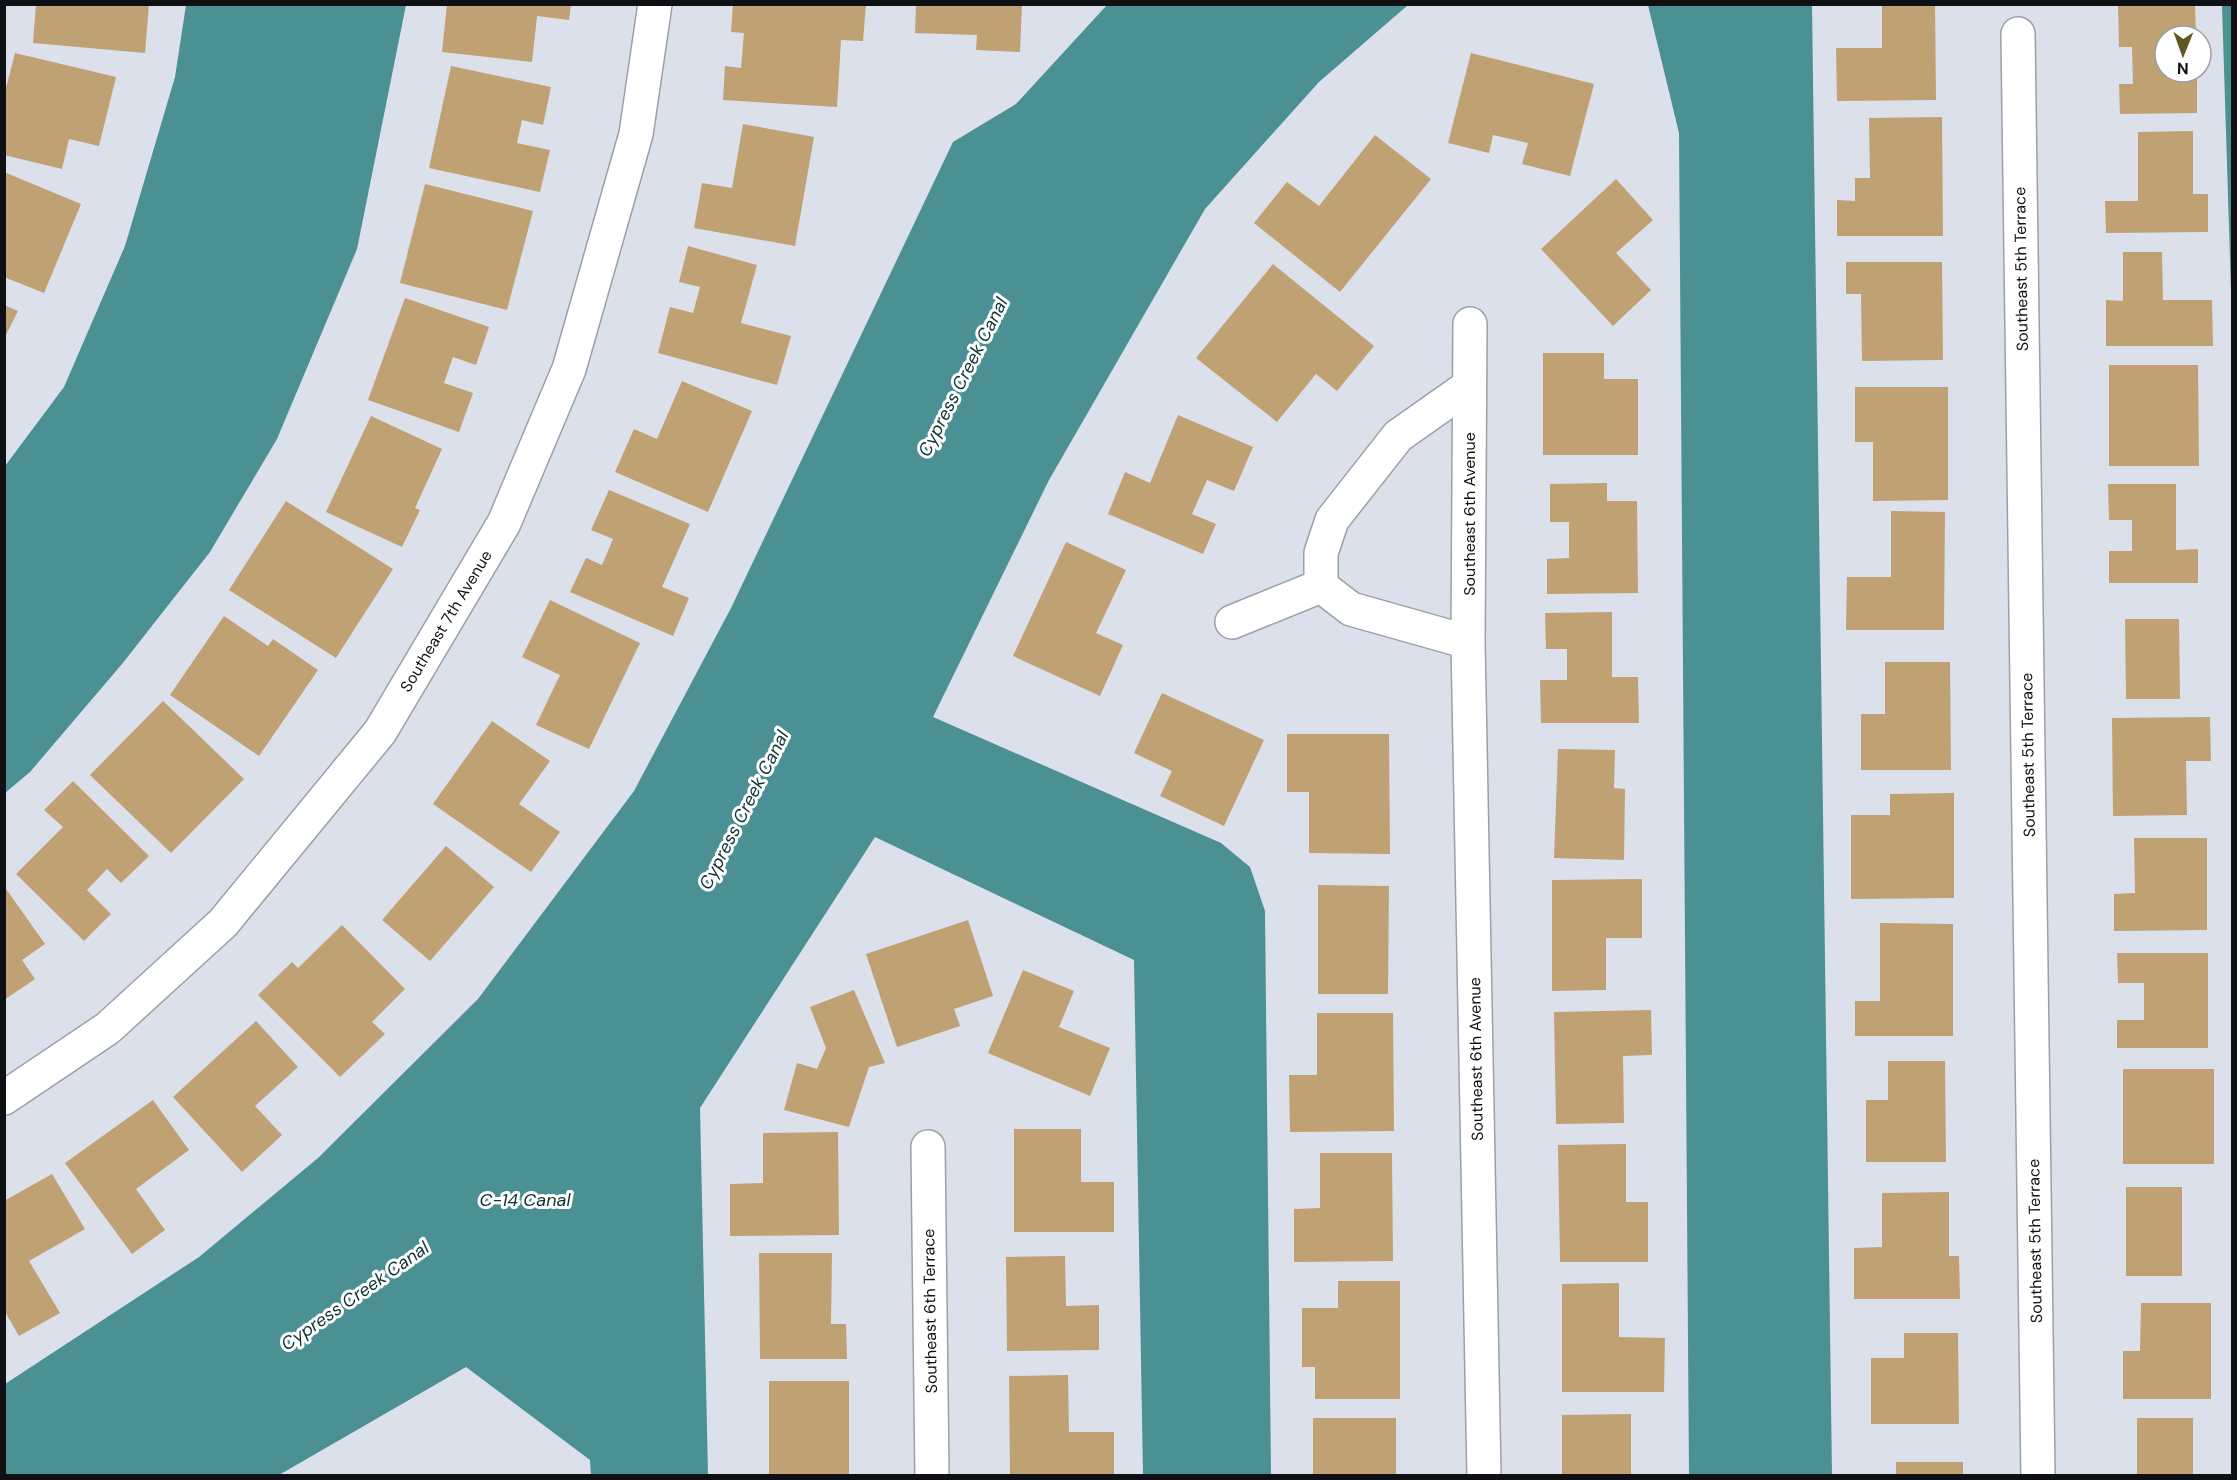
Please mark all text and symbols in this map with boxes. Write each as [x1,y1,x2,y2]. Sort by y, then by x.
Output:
north arrow [2153,24,2213,84]
text: N [2177,58,2189,79]
street label: Southeast 5th Terrace [2009,187,2033,351]
water label: Cypress Creek Canal [912,293,1014,461]
street label: Southeast 6th Avenue [1459,432,1480,596]
street label: Southeast 7th Avenue [395,546,497,696]
street label: Southeast 5th Terrace [2016,673,2040,837]
water label: Cypress Creek Canal [693,726,795,894]
street label: Southeast 6th Avenue [1464,977,1488,1141]
street label: Southeast 5th Terrace [2023,1159,2047,1323]
water label: C-14 Canal [479,1188,571,1212]
street label: Southeast 6th Terrace [918,1229,942,1393]
water label: Cypress Creek Canal [276,1235,435,1356]

